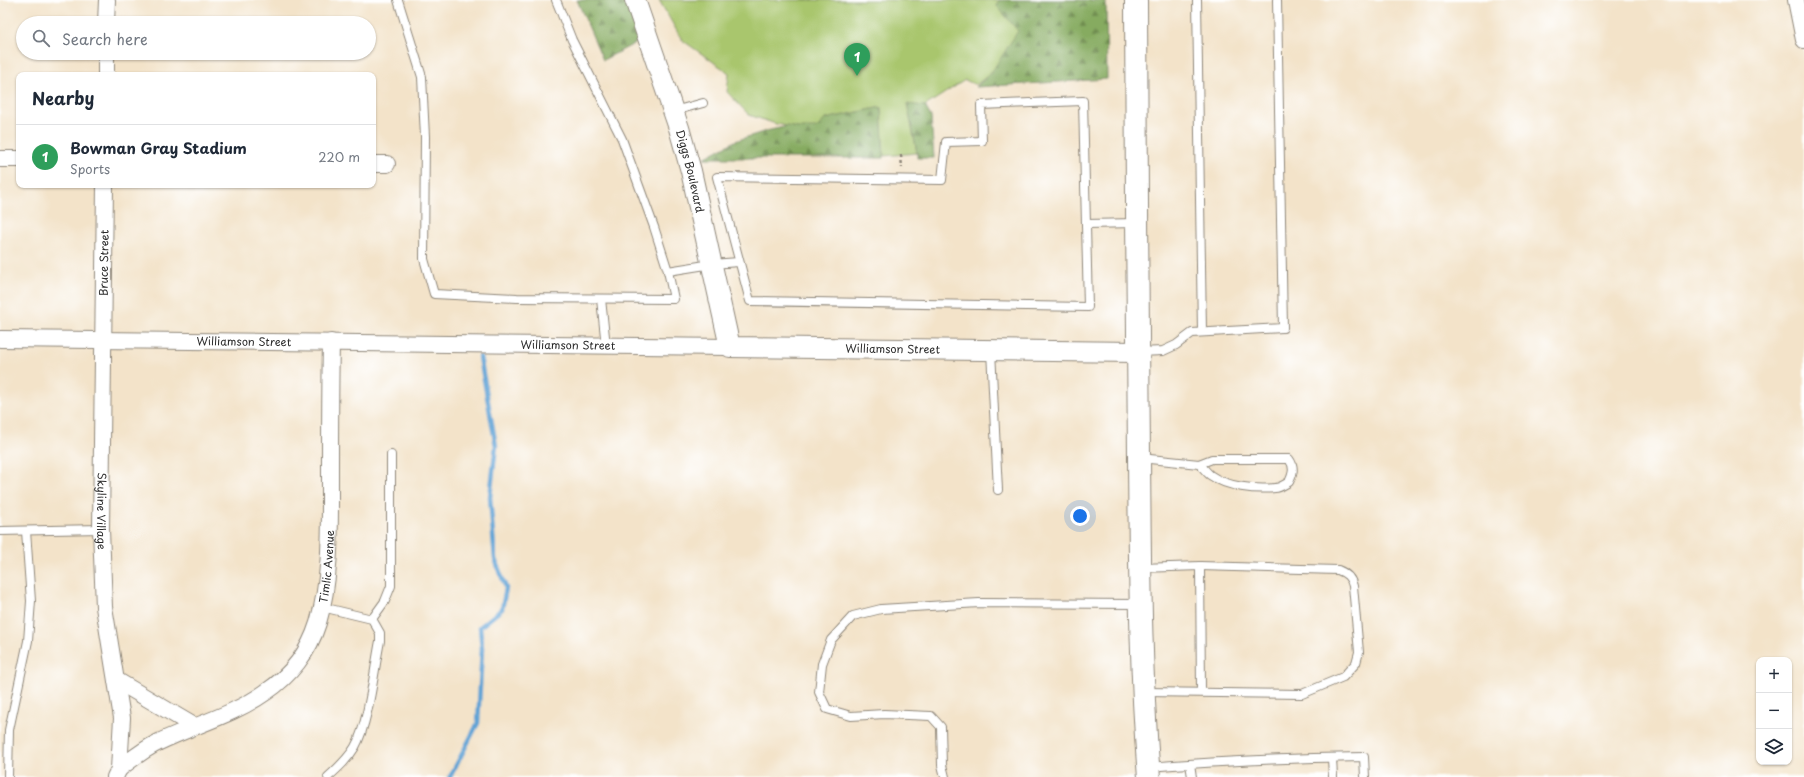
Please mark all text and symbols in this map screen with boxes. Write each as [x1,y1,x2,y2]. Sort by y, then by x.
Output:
search box [16,16,376,60]
icon: search [30,27,52,49]
text: Search here [62,27,148,50]
pin: 1 [844,43,870,76]
text: Nearby [32,85,94,111]
street label: Diggs Boulevard [672,128,709,215]
text: Bowman Gray Stadium [70,136,247,159]
text: 1 [42,147,48,166]
text: 220 m [318,147,360,166]
text: Sports [70,159,110,178]
street label: Bruce Street [94,229,113,296]
street label: Williamson Street [197,332,292,350]
street label: Williamson Street [521,336,616,354]
street label: Williamson Street [845,339,941,358]
street label: Skyline Village [93,472,111,550]
your location [1070,506,1090,526]
street label: Timlic Avenue [314,530,338,604]
map controls [1756,657,1792,765]
button: + [1756,657,1792,693]
button: − [1756,693,1792,729]
button: layers [1756,729,1792,765]

